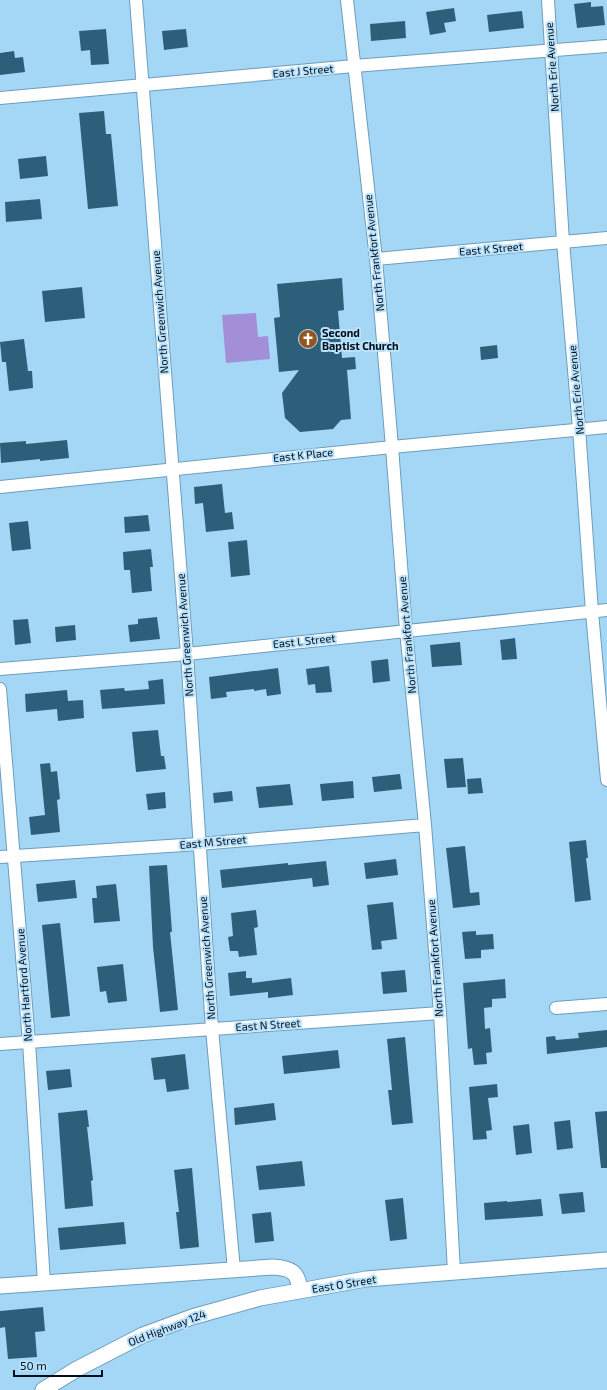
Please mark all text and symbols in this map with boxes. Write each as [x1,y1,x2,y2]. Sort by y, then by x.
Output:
street label: North Erie Avenue [542,22,561,112]
street label: East J Street [272,61,334,80]
street label: North Frankfort Avenue [361,194,386,312]
street label: East K Street [459,239,523,258]
street label: North Greenwich Avenue [149,250,170,374]
place label: Second Baptist Church [322,326,399,352]
church icon: Second Baptist Church [297,328,319,350]
street label: North Erie Avenue [565,345,586,435]
street label: East K Place [272,445,334,464]
street label: North Greenwich Avenue [174,573,195,697]
street label: North Frankfort Avenue [395,576,418,694]
street label: East L Street [272,631,336,650]
street label: East M Street [179,832,247,851]
street label: North Greenwich Avenue [196,896,217,1020]
street label: North Frankfort Avenue [424,899,445,1017]
street label: North Hartford Avenue [13,928,34,1042]
street label: East N Street [235,1016,301,1033]
street label: East O Street [311,1272,377,1295]
street label: Old Highway 124 [126,1307,208,1348]
scale bar [14,1352,102,1378]
text: 50 m [20,1358,47,1372]

